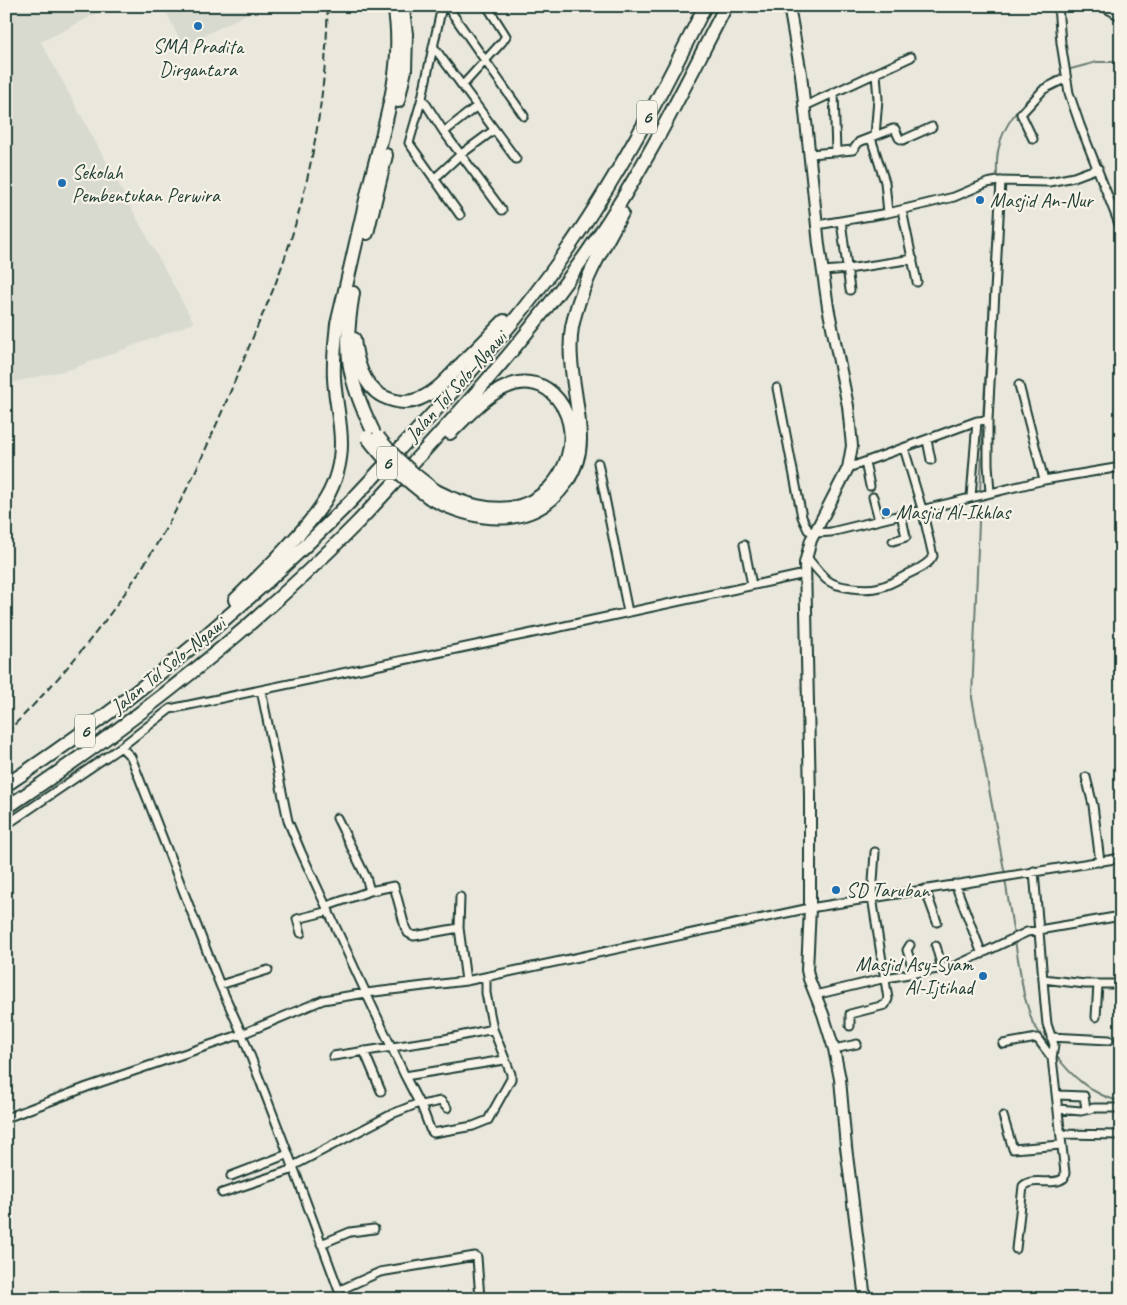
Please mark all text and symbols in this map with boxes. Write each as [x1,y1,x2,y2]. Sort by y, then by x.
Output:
marker: SMA Pradita Dirgantara [192,20,204,32]
place label: SMA Pradita Dirgantara [153,34,245,82]
road number: 6 [637,100,657,134]
place label: Sekolah Pembentukan Perwira [72,160,221,208]
marker: Sekolah Pembentukan Perwira [56,177,68,189]
place label: Masjid An-Nur [990,188,1094,213]
marker: Masjid An-Nur [974,194,986,206]
street label: Jalan Tol Solo–Ngawi [399,324,514,447]
road number: 6 [377,446,397,479]
place label: Masjid Al-Ikhlas [896,500,1012,525]
marker: Masjid Al-Ikhlas [880,506,892,518]
street label: Jalan Tol Solo–Ngawi [105,610,232,719]
road number: 6 [75,714,95,748]
place label: SD Taruban [846,878,931,903]
marker: SD Taruban [830,884,842,896]
place label: Masjid Asy-Syam Al-Ijtihad [856,952,976,1000]
marker: Masjid Asy-Syam Al-Ijtihad [977,970,989,982]

